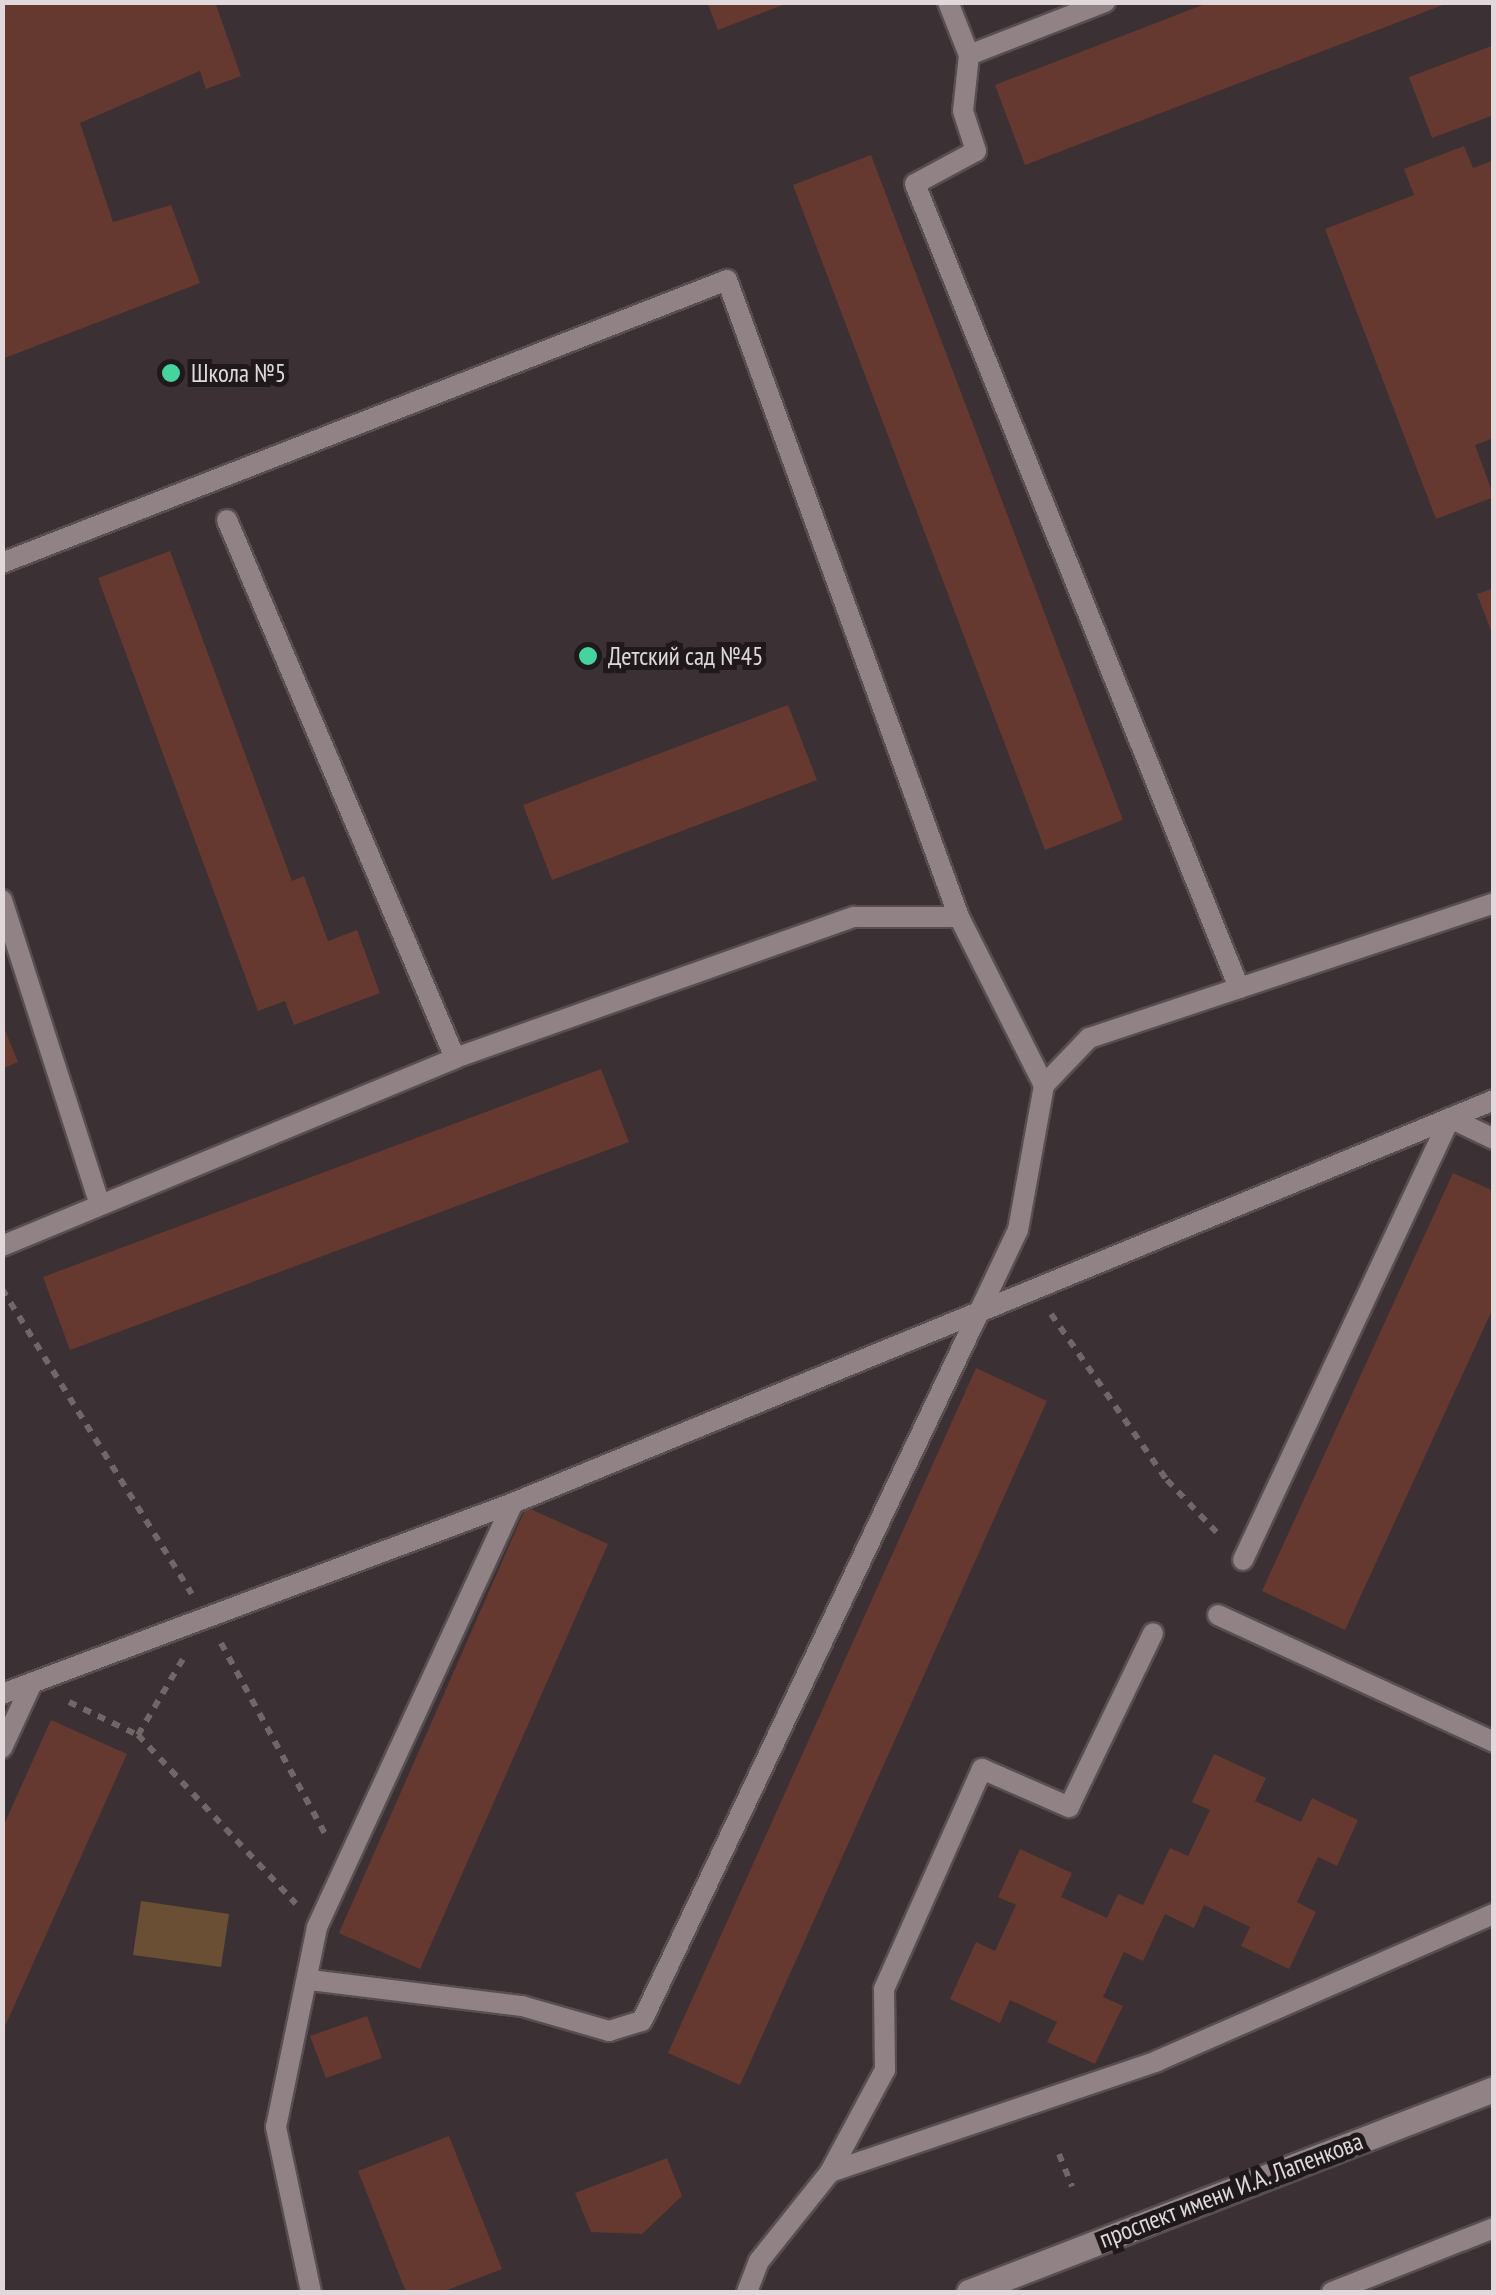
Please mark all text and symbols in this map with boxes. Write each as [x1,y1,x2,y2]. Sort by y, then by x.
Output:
place label: Школа №5 [191,358,286,388]
marker: Школа №5 [160,362,182,384]
place label: Детский сад №45 [608,641,763,671]
marker: Детский сад №45 [577,645,599,667]
street label: проспект имени И.А. Лапенкова [1094,2126,1368,2254]

